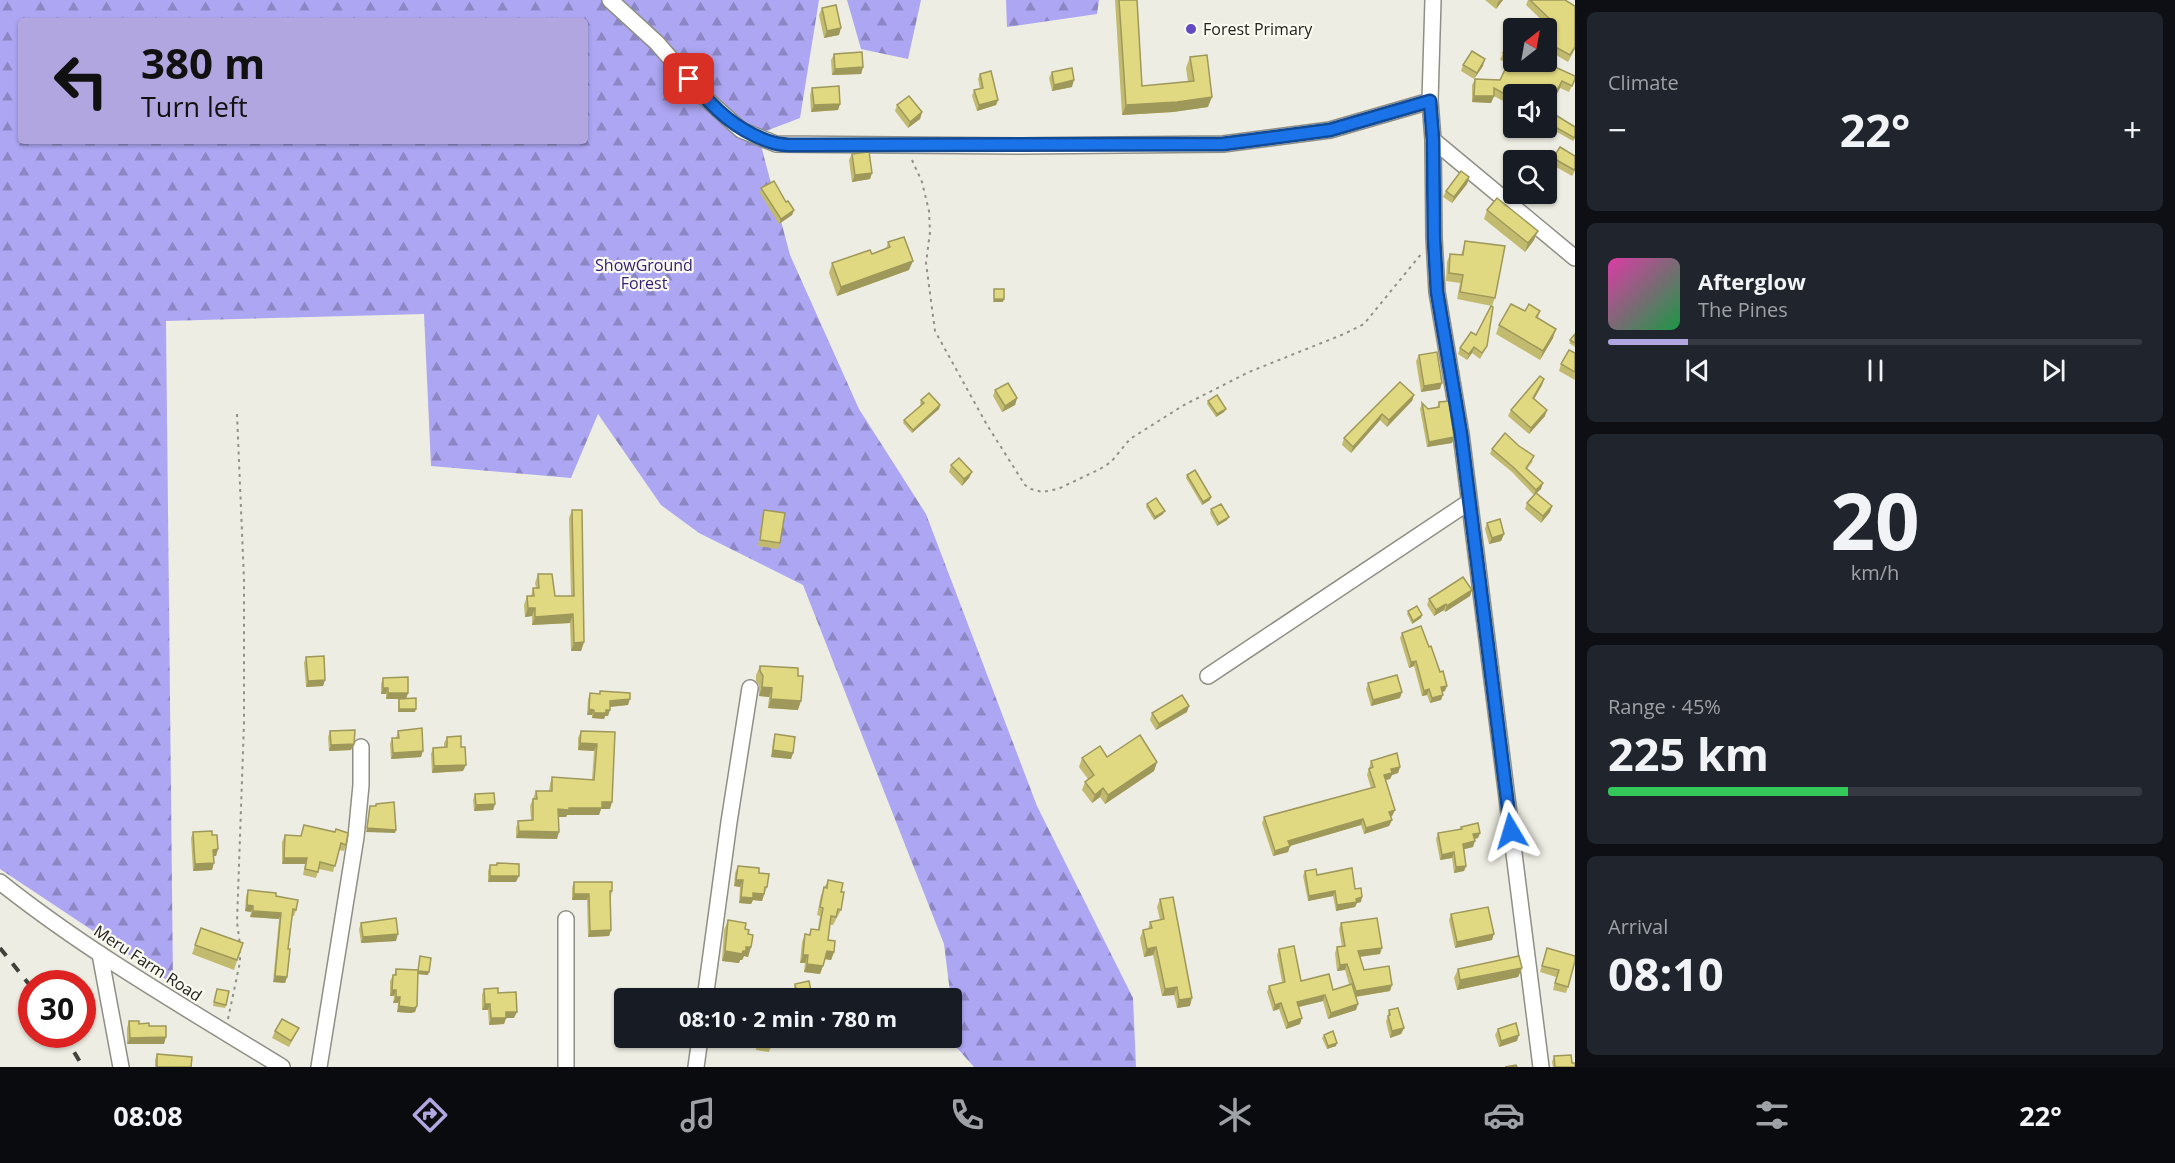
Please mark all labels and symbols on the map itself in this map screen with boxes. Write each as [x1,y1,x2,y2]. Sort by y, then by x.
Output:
place label: Forest Primary [1203,18,1313,40]
north arrow [1503,18,1557,72]
marker: Forest Primary [1184,22,1198,36]
pin [663,53,714,104]
park label: ShowGround Forest [595,254,693,294]
position arrow [1479,799,1543,863]
street label: Meru Farm Road [90,920,206,1006]
speed limit sign: 30 [18,970,96,1048]

